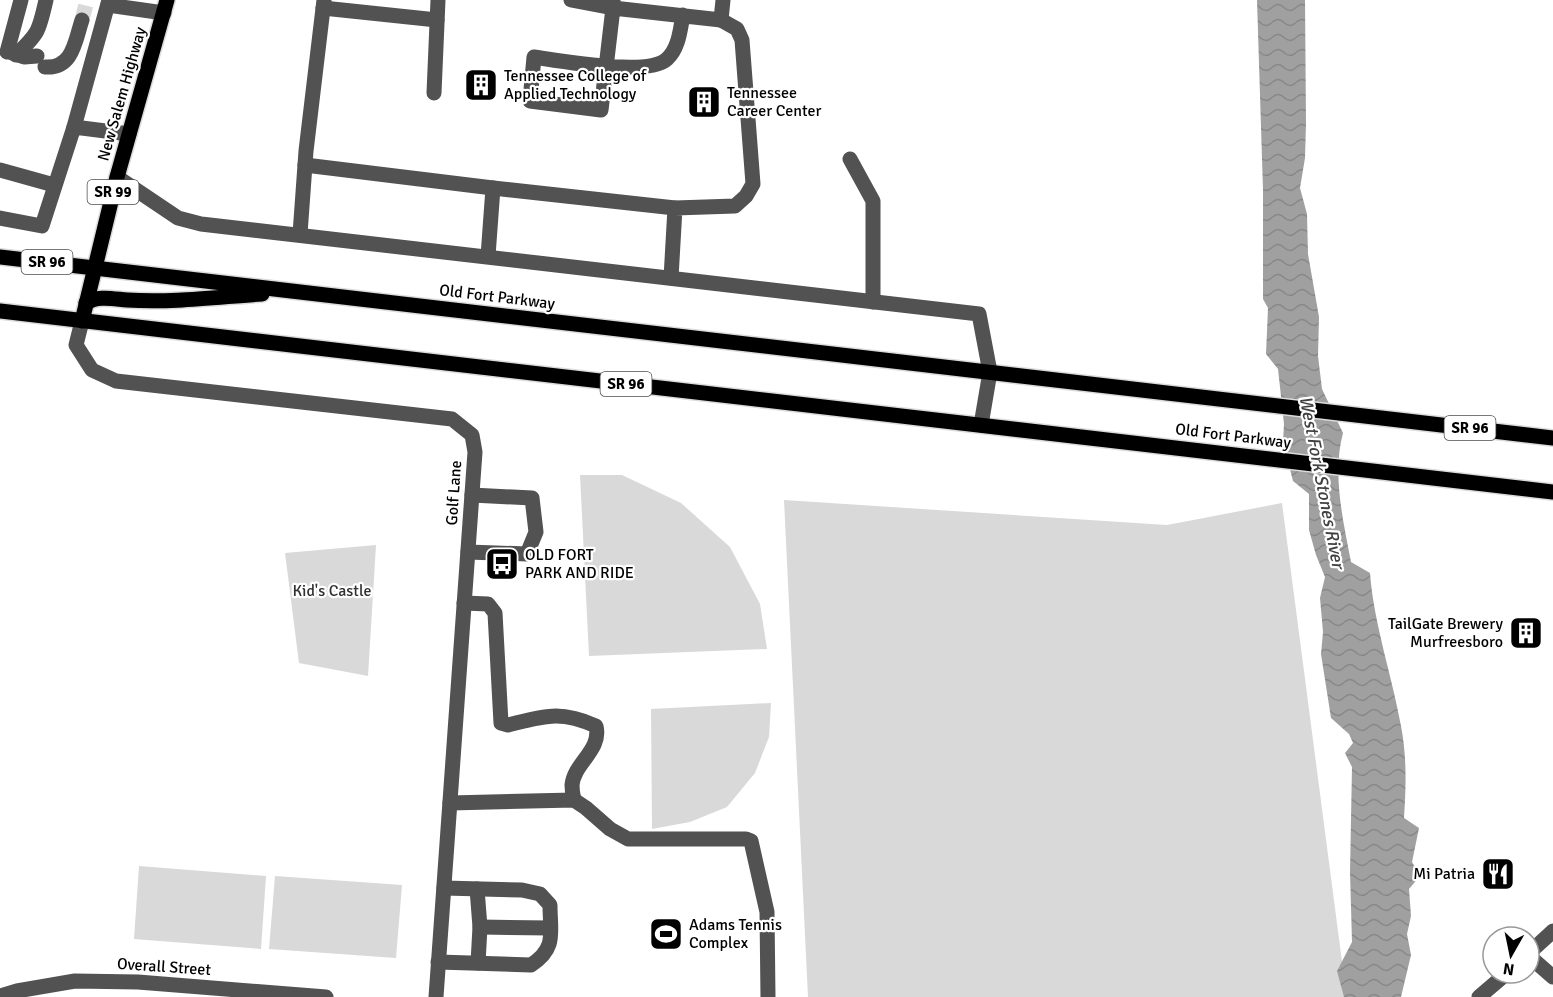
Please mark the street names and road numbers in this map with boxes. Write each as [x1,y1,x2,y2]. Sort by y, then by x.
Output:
street label: New Salem Highway [93,24,151,163]
road number: SR 99 [88,180,138,204]
road number: SR 96 [22,250,72,274]
street label: Old Fort Parkway [438,280,556,314]
road number: SR 96 [600,372,652,396]
road number: SR 96 [1444,416,1496,440]
street label: Old Fort Parkway [1174,419,1292,453]
street label: Golf Lane [442,460,466,526]
street label: Overall Street [116,954,212,980]

